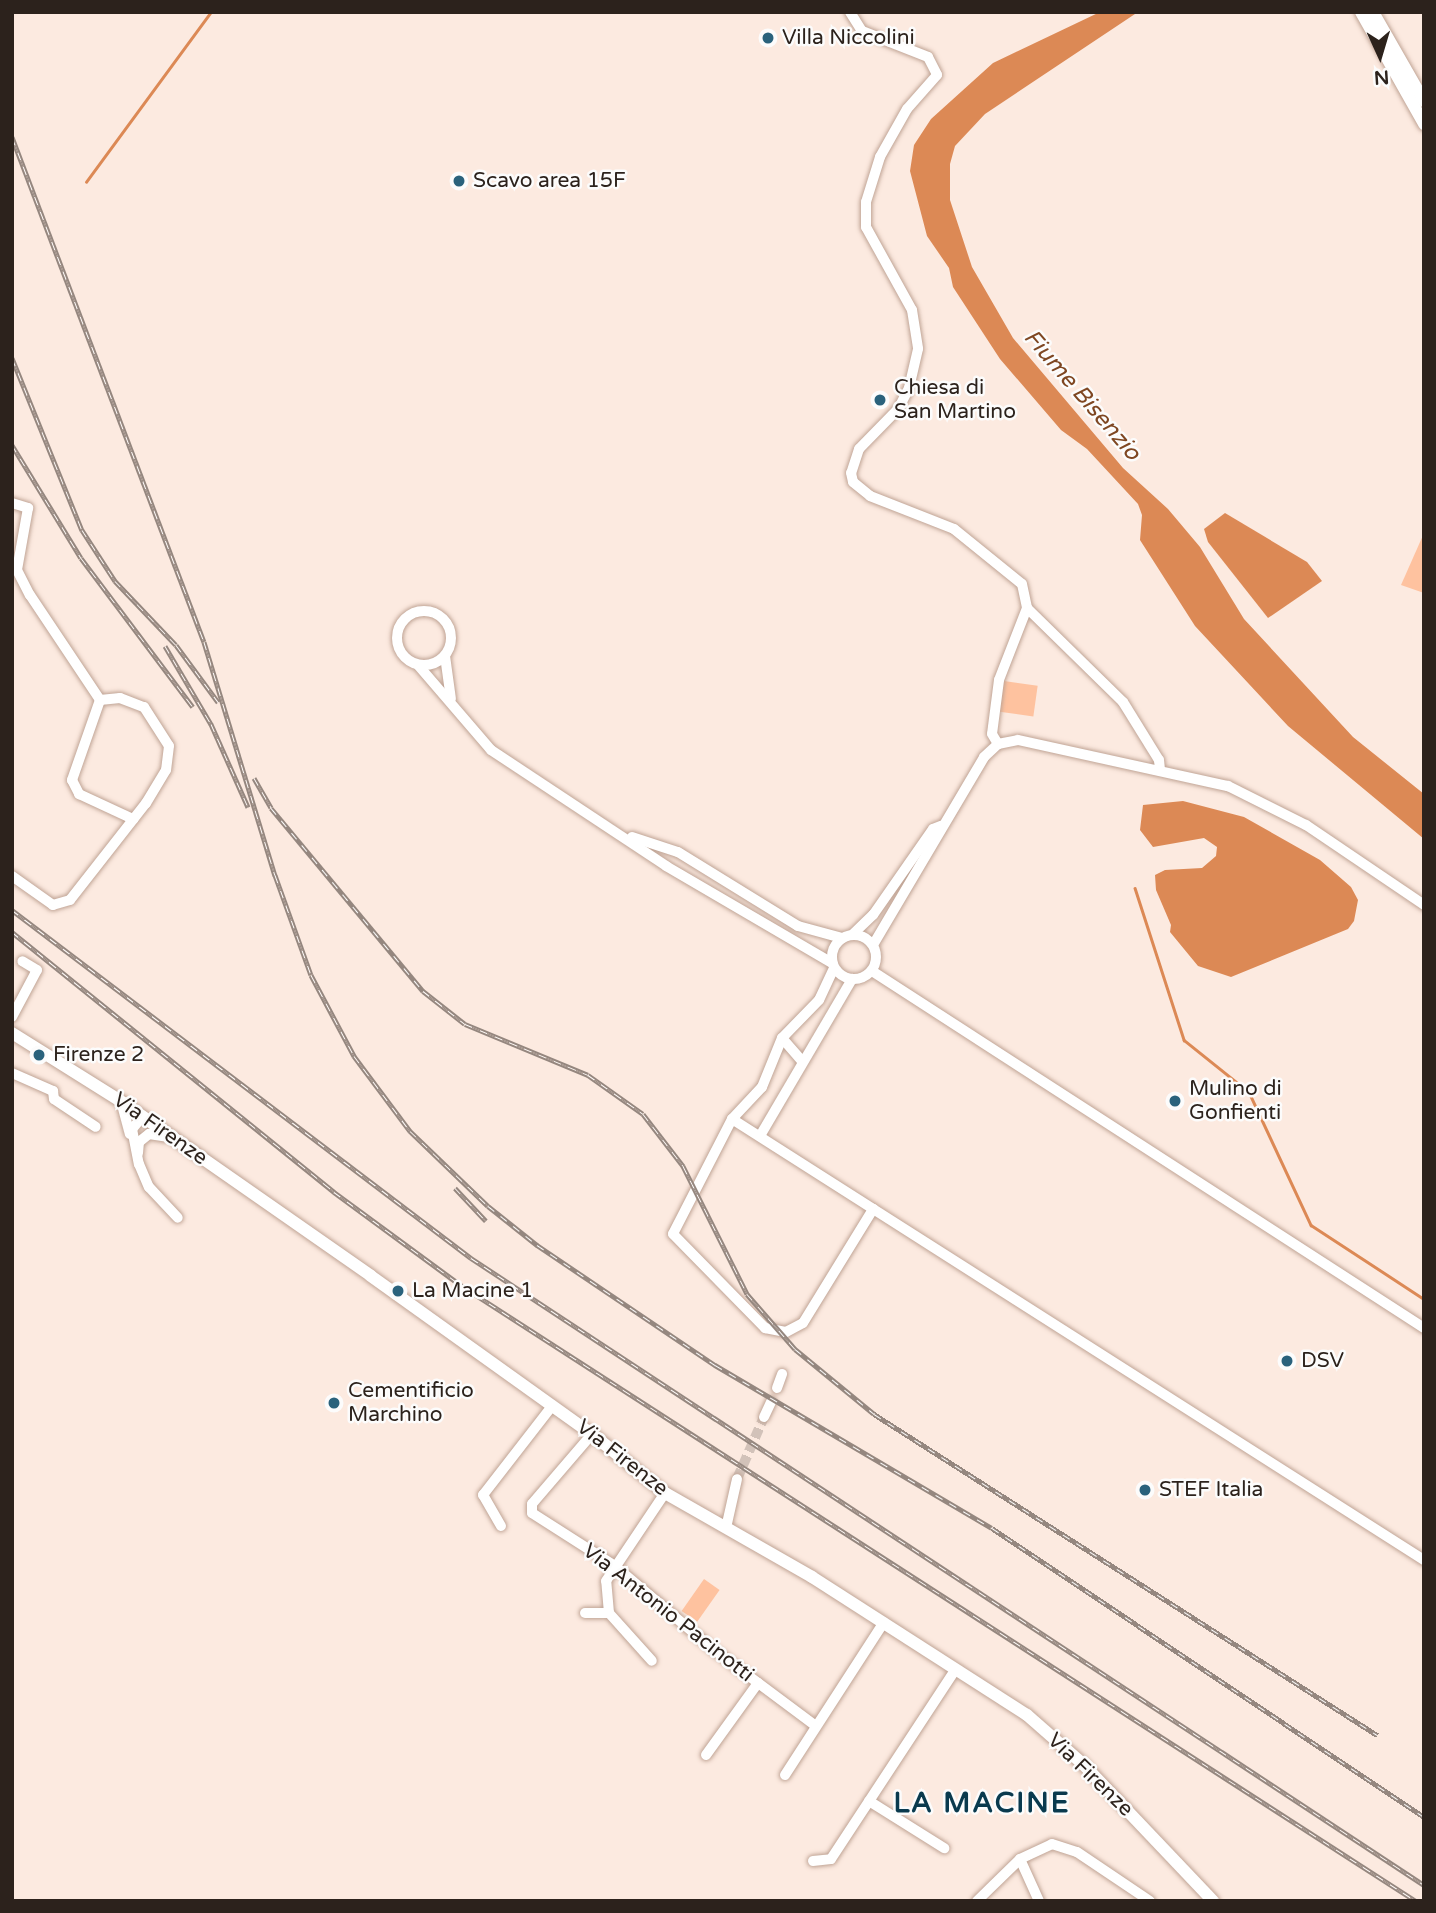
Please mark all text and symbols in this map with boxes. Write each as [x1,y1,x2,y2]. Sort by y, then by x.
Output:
north arrow [1345,21,1415,91]
place label: Villa Niccolini [782,25,915,51]
marker: Villa Niccolini [760,30,776,46]
text: N [1373,65,1390,88]
place label: Scavo area 15F [473,168,626,194]
marker: Scavo area 15F [451,173,467,189]
water label: Fiume Bisenzio [1018,324,1146,466]
place label: Chiesa di San Martino [894,375,1016,425]
marker: Chiesa di San Martino [872,392,888,408]
place label: Firenze 2 [53,1042,144,1068]
marker: Firenze 2 [31,1047,47,1063]
place label: Mulino di Gonfienti [1189,1076,1282,1126]
street label: Via Firenze [108,1087,212,1171]
marker: Mulino di Gonfienti [1167,1093,1183,1109]
place label: La Macine 1 [412,1278,533,1304]
marker: La Macine 1 [390,1283,406,1299]
place label: DSV [1301,1348,1344,1374]
marker: DSV [1279,1353,1295,1369]
place label: Cementificio Marchino [348,1378,474,1428]
marker: Cementificio Marchino [326,1395,342,1411]
street label: Via Firenze [571,1414,673,1502]
place label: STEF Italia [1159,1477,1263,1503]
marker: STEF Italia [1137,1482,1153,1498]
street label: Via Antonio Pacinotti [577,1538,759,1688]
street label: Via Firenze [1042,1728,1138,1822]
district label: LA MACINE [895,1786,1069,1820]

